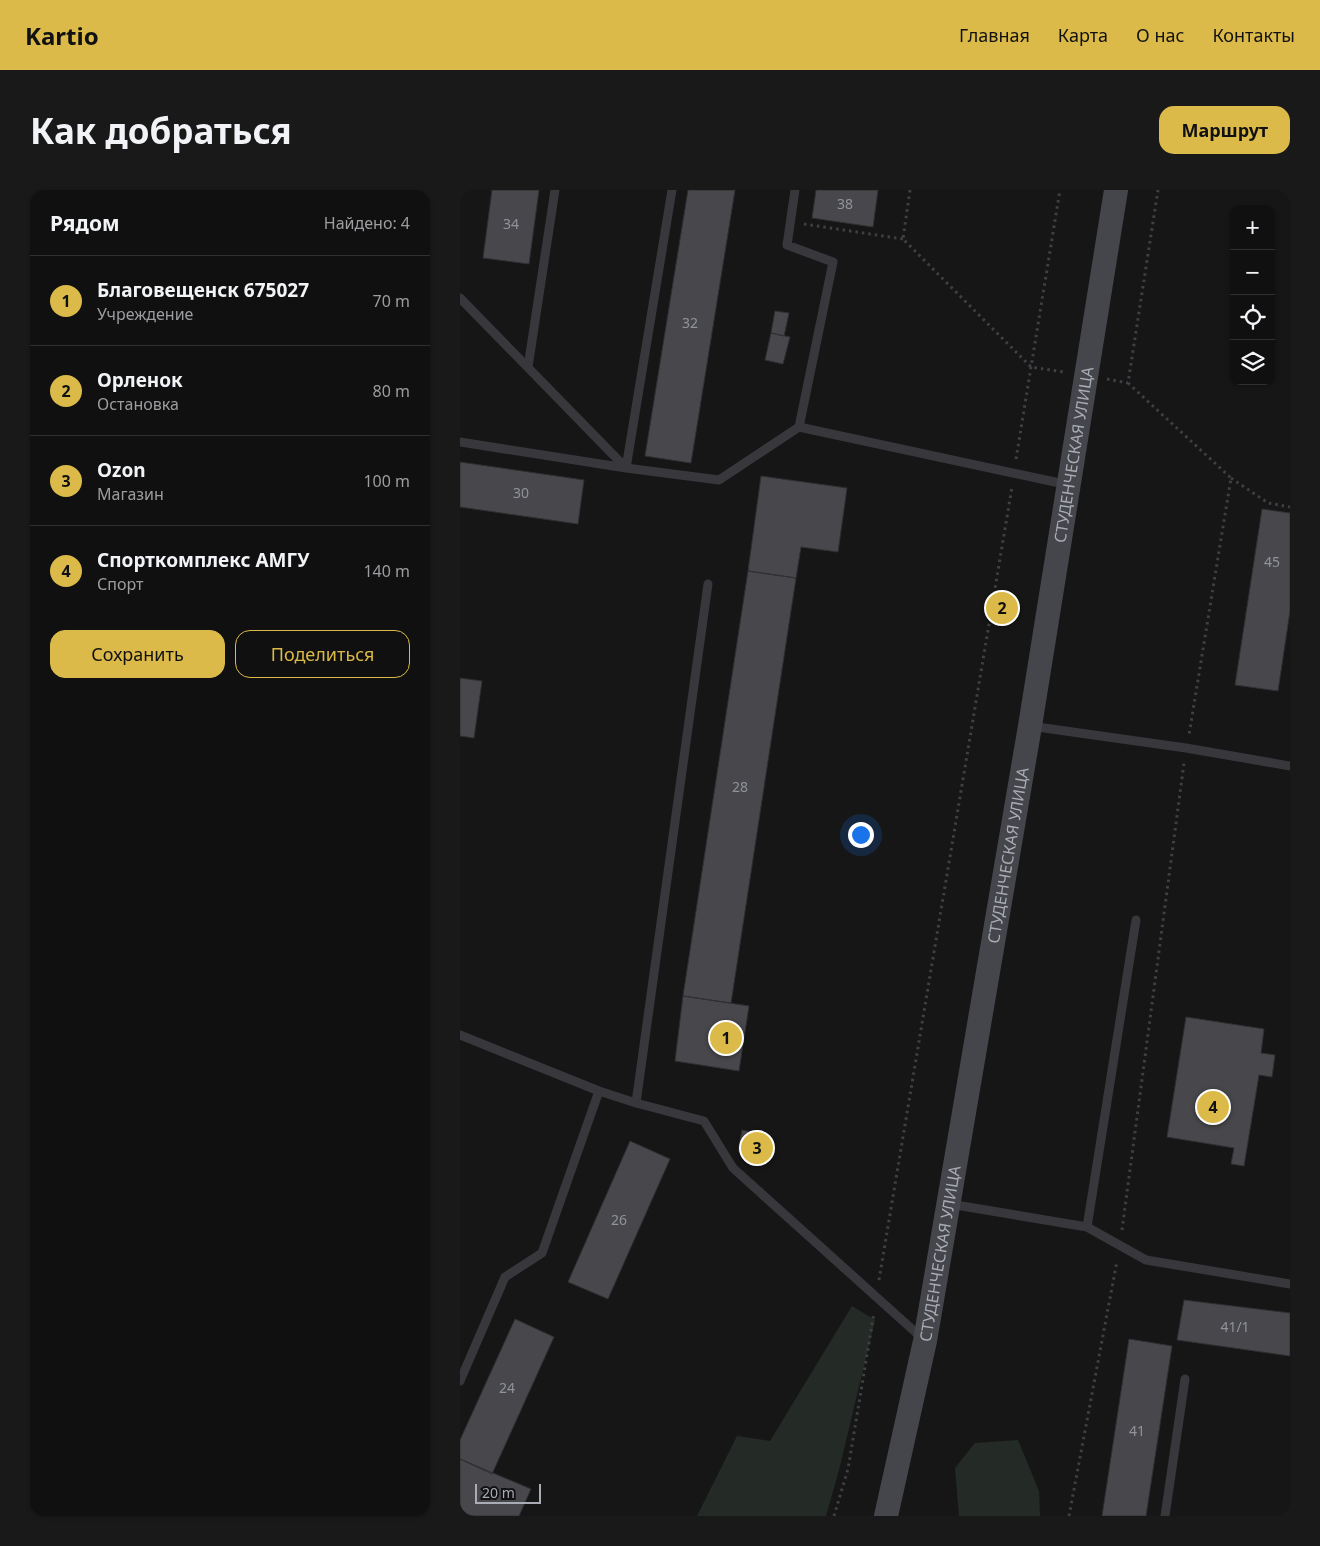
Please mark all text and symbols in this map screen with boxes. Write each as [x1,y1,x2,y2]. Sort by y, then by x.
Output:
text: Kartio [25,19,99,52]
text: Главная [959,23,1030,47]
text: Карта [1058,23,1108,47]
text: О нас [1136,23,1184,47]
text: Контакты [1212,23,1295,47]
button: Маршрут [1159,106,1290,154]
text: Как добраться [30,107,292,154]
house number: 38 [837,194,853,213]
map controls [1230,205,1275,385]
button: + [1230,205,1275,250]
text: Рядом [50,209,120,237]
text: Найдено: 4 [324,212,410,234]
house number: 34 [503,214,519,233]
button: − [1230,250,1275,295]
text: Благовещенск 675027 [97,277,309,303]
text: 1 [61,290,71,312]
text: 70 m [373,290,410,312]
button: locate [1230,295,1275,340]
text: Учреждение [97,303,193,325]
house number: 32 [682,313,698,332]
button: layers [1230,340,1275,385]
street label: СТУДЕНЧЕСКАЯ УЛИЦА [1049,364,1099,544]
text: Орленок [97,367,183,393]
text: 2 [61,380,71,402]
text: 80 m [373,380,410,402]
text: Остановка [97,393,179,415]
text: Ozon [97,457,146,483]
text: 3 [61,470,71,492]
text: 100 m [363,470,410,492]
text: Магазин [97,483,164,505]
house number: 30 [513,483,529,502]
text: Спорткомплекс АМГУ [97,547,309,573]
house number: 45 [1264,552,1280,571]
text: 4 [61,560,71,582]
text: 140 m [363,560,410,582]
text: Спорт [97,573,143,595]
pin: 2 [986,589,1018,627]
button: Сохранить [50,630,225,678]
button: Поделиться [235,630,410,678]
street label: СТУДЕНЧЕСКАЯ УЛИЦА [982,765,1034,945]
house number: 28 [732,777,748,796]
your location [848,822,874,848]
pin: 1 [710,1019,742,1057]
pin: 4 [1197,1088,1229,1126]
pin: 3 [741,1129,773,1167]
street label: СТУДЕНЧЕСКАЯ УЛИЦА [914,1163,966,1343]
house number: 26 [611,1210,627,1229]
house number: 41/1 [1220,1317,1250,1336]
house number: 24 [499,1378,515,1397]
house number: 41 [1129,1421,1145,1440]
scale bar [475,1481,541,1504]
text: 20 m [482,1483,515,1502]

